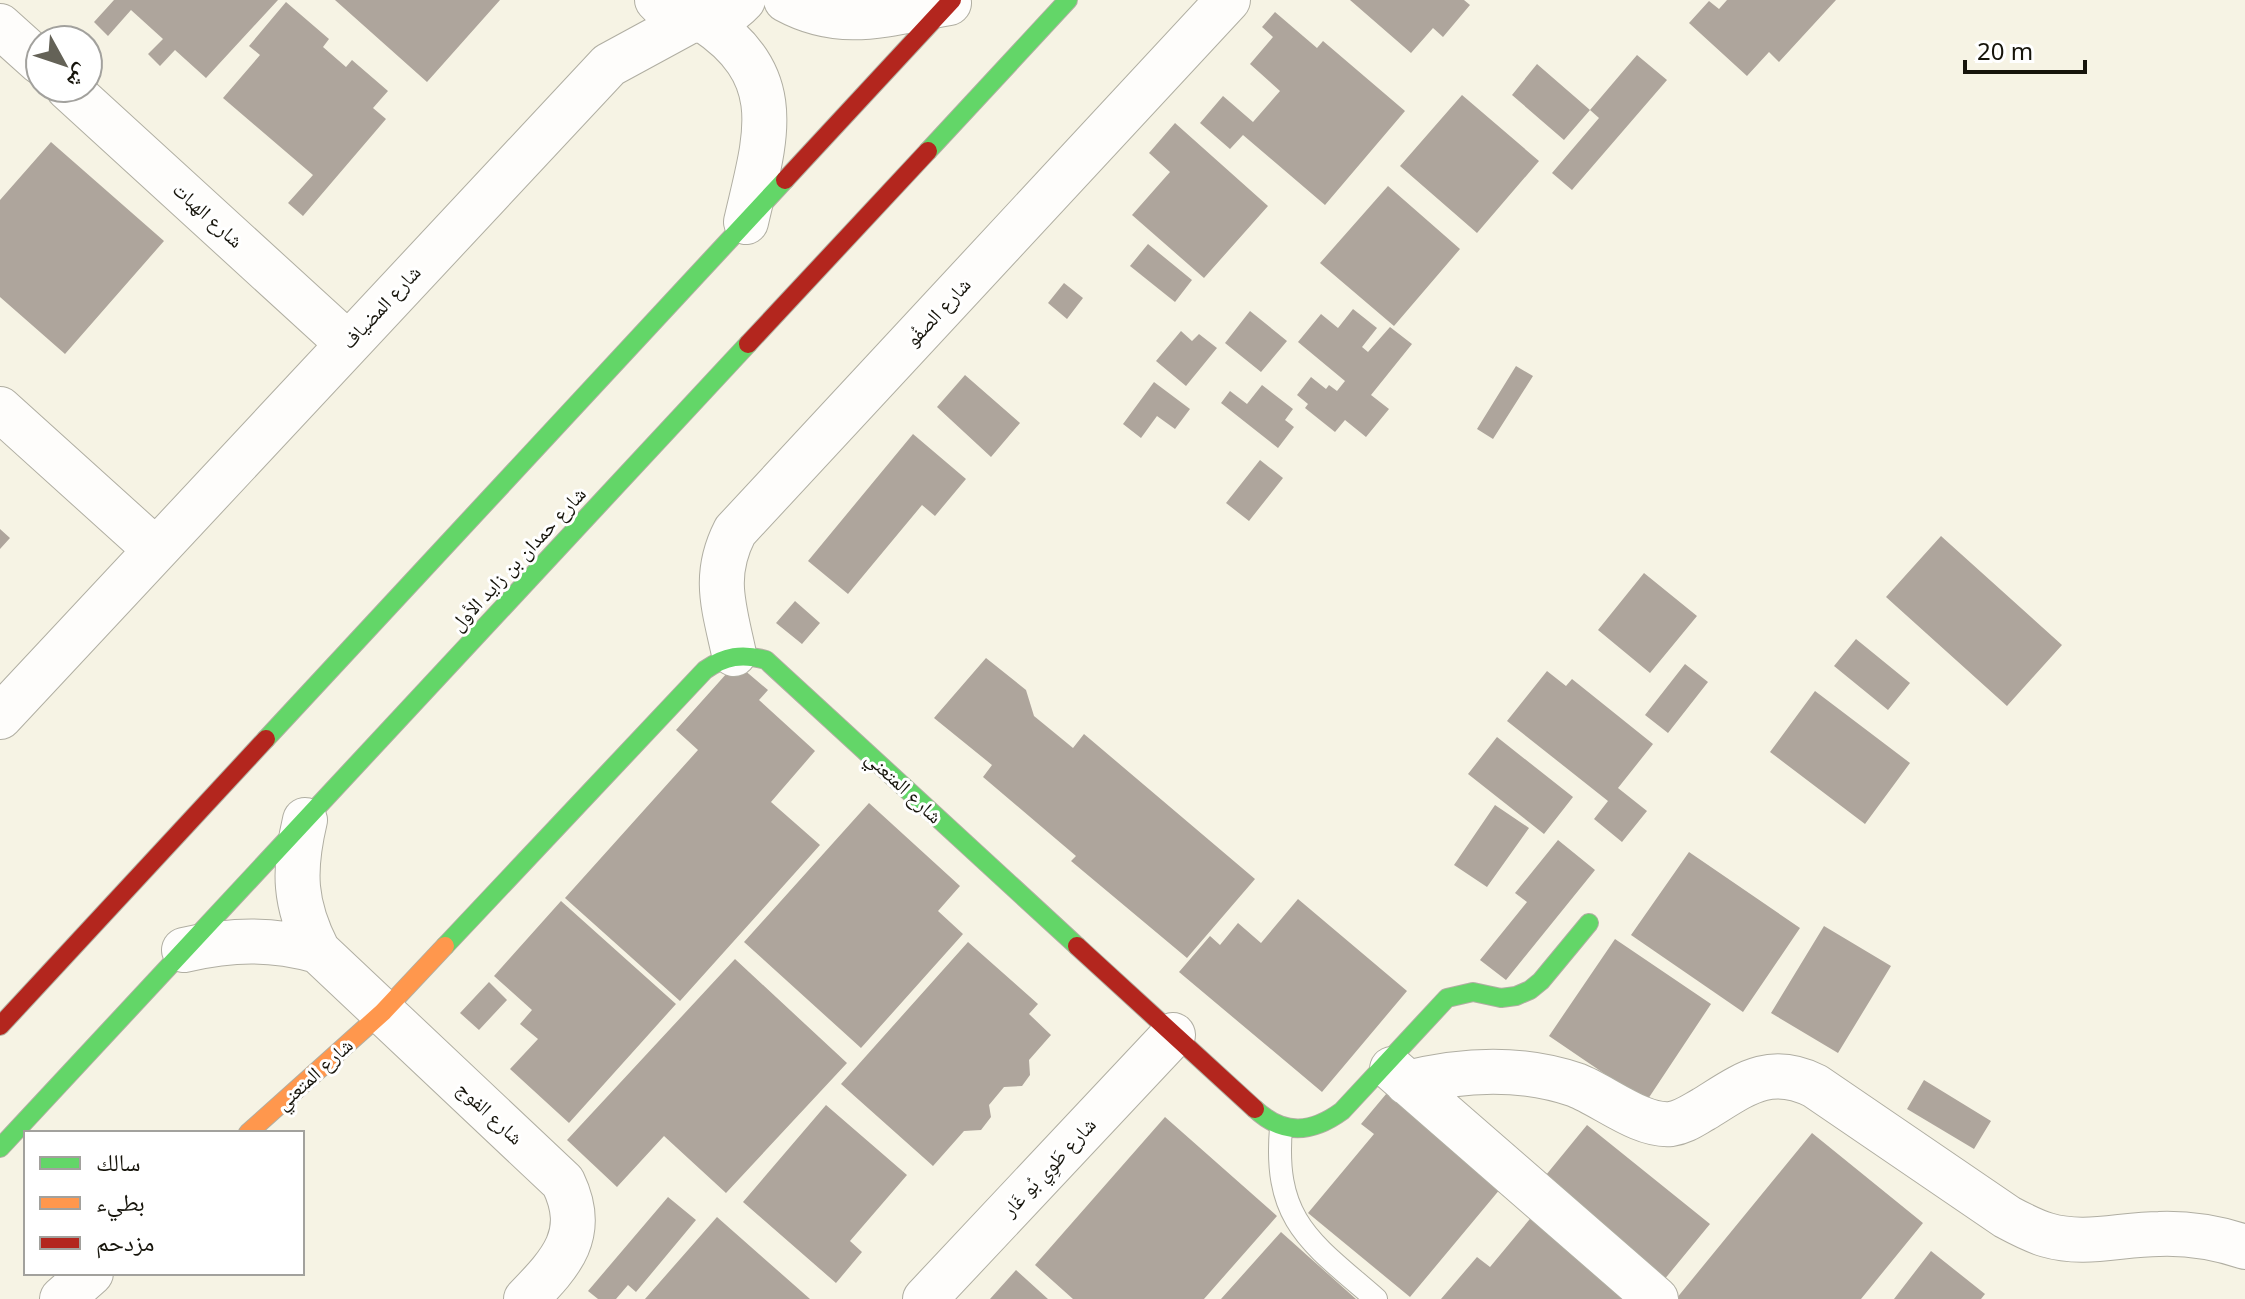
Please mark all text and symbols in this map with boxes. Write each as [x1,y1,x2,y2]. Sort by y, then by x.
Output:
north arrow [24,24,104,104]
scale bar [1965,24,2085,74]
text: 20 m [1977,34,2033,67]
text: ش [61,59,99,96]
street label: شارع الهبات [167,176,249,253]
street label: شارع المضياف [335,259,426,354]
street label: شارع الصفُو [899,271,976,352]
street label: شارع حمدان بن زايد الأول [444,481,592,637]
street label: شارع المتعني [858,744,948,831]
street label: شارع المتعني [269,1032,360,1118]
street label: شارع الفوج [451,1075,530,1150]
street label: شارع طَوِي بُو غَار [995,1111,1104,1225]
legend [24,1131,304,1275]
text: سالك [96,1145,141,1178]
text: بطيء [96,1185,145,1222]
text: مزدحم [96,1225,155,1259]

